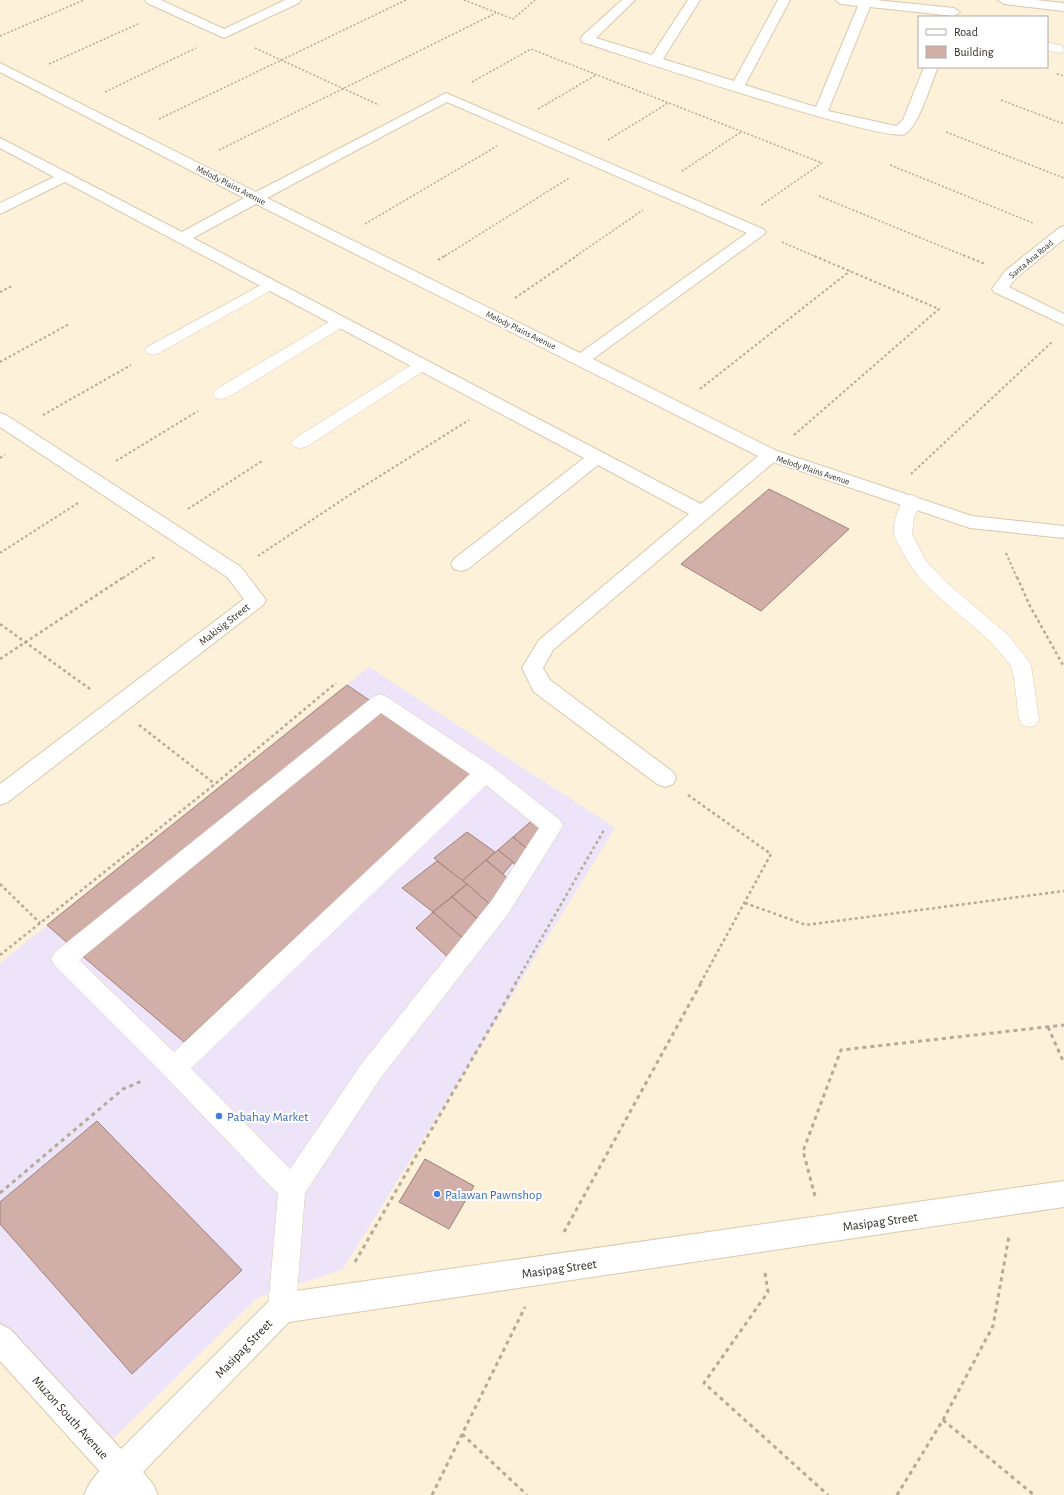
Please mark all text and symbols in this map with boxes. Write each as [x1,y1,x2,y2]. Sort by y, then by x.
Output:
legend [918,16,1048,68]
text: Road [954,26,978,38]
text: Building [954,46,994,58]
street label: Melody Plains Avenue [195,164,267,207]
street label: Santa Ana Road [1008,238,1055,280]
street label: Melody Plains Avenue [484,310,557,351]
street label: Melody Plains Avenue [775,454,851,487]
street label: Makisig Street [197,601,252,648]
marker: Pabahay Market [214,1111,224,1121]
place label: Pabahay Market [227,1111,308,1124]
marker: Palawan Pawnshop [432,1189,442,1199]
place label: Palawan Pawnshop [445,1189,542,1202]
street label: Masipag Street [842,1211,919,1234]
street label: Masipag Street [521,1258,598,1281]
street label: Masipag Street [213,1317,275,1381]
street label: Muzon South Avenue [29,1374,110,1462]

